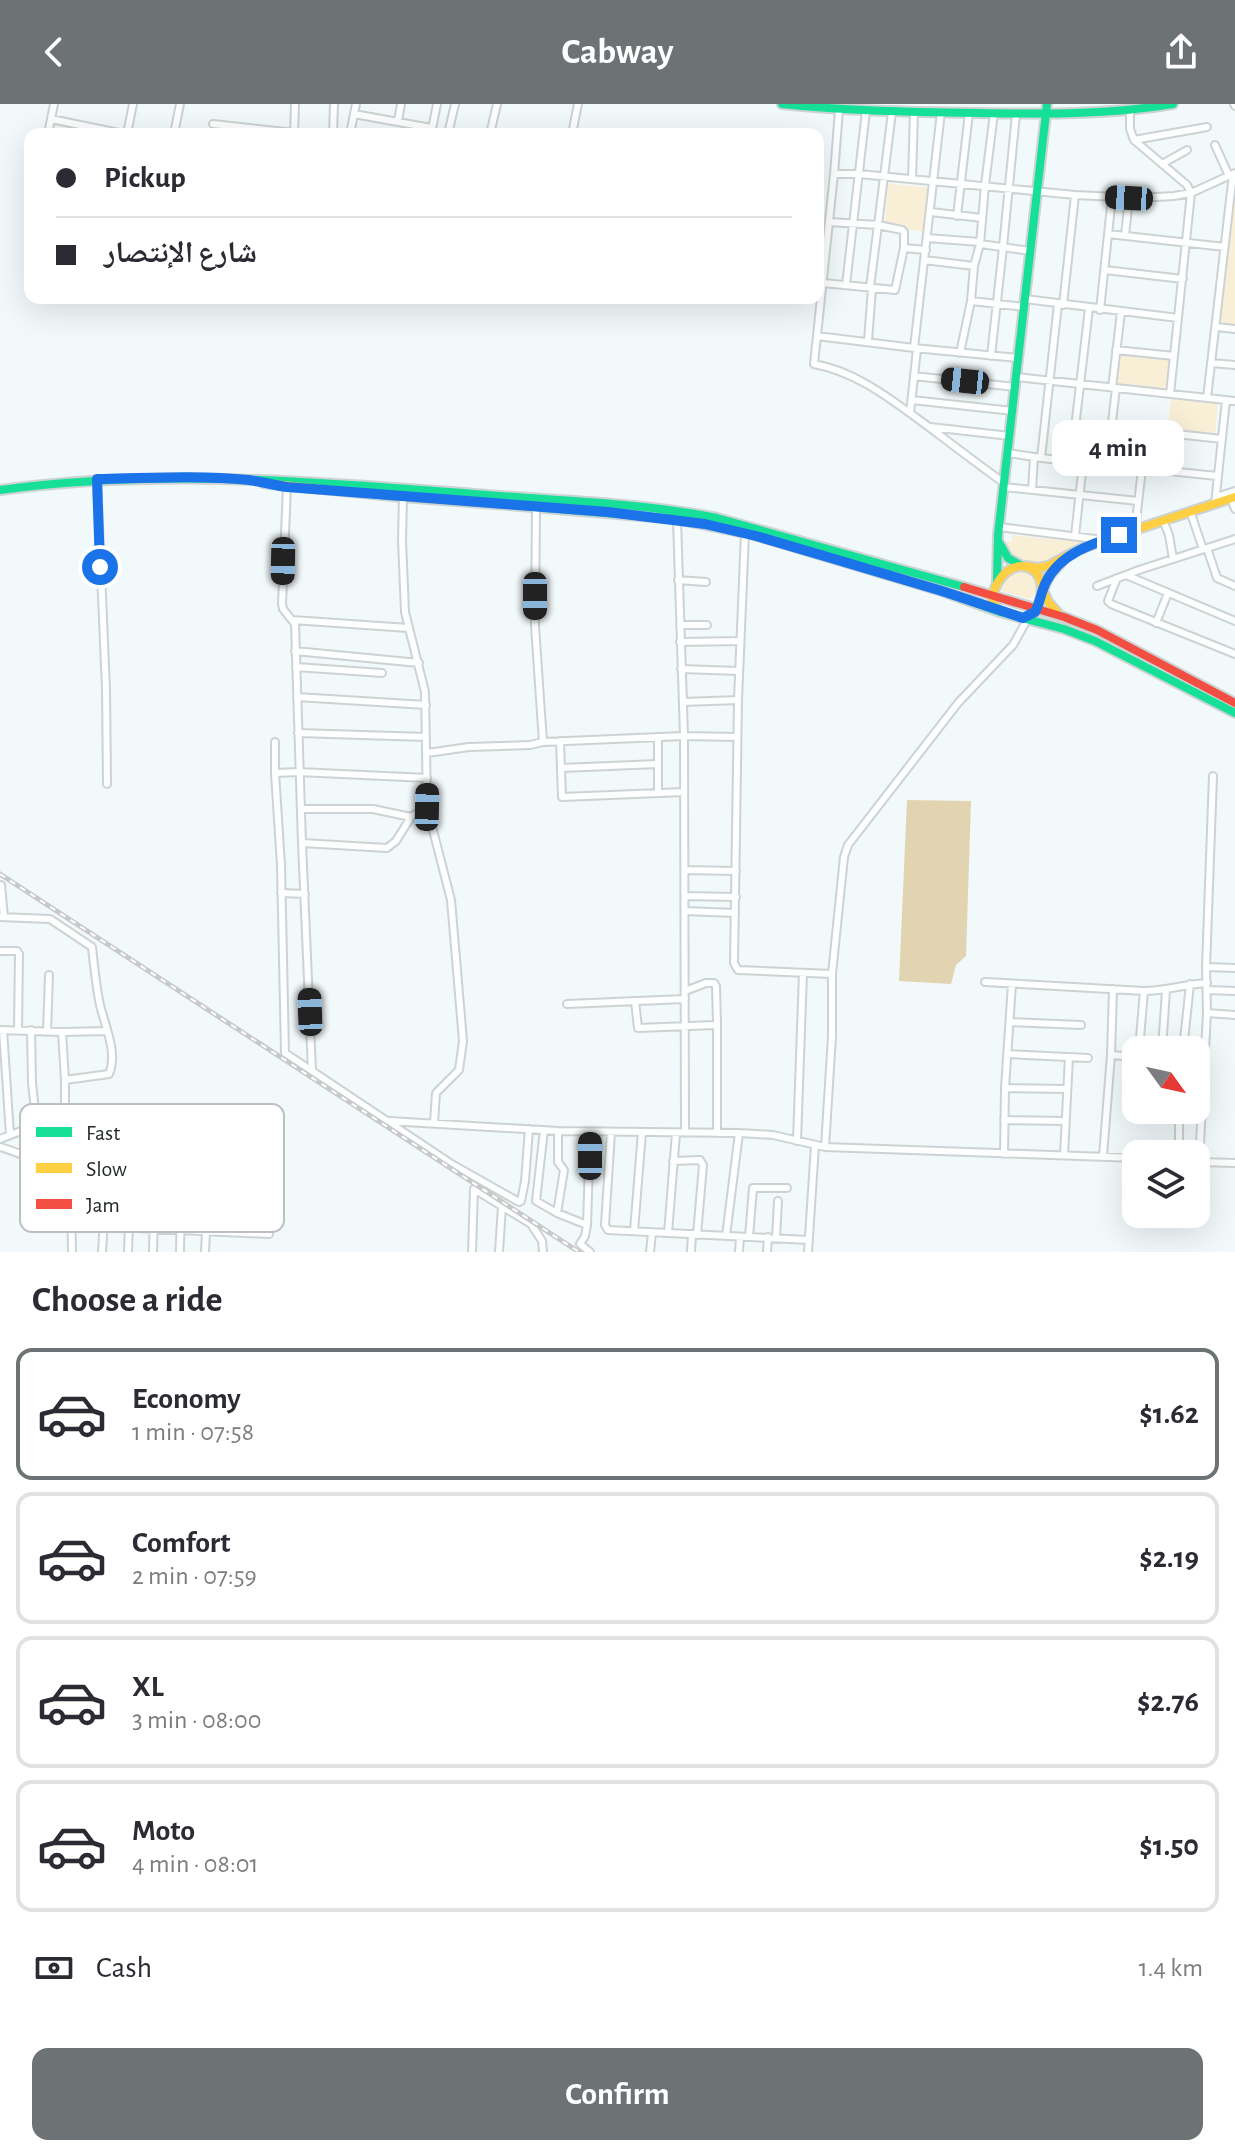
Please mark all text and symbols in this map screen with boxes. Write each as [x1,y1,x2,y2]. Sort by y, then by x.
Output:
icon: back [32,30,76,74]
icon: share [1159,30,1203,74]
text: Cabway [561,34,674,70]
text: Pickup [104,163,186,193]
car [1104,185,1154,211]
text: شارع الإنتصار [104,238,257,268]
car [940,367,990,395]
callout: 4 min [1053,419,1185,475]
text: 4 min [1089,435,1147,461]
route end [1101,517,1137,553]
car [271,537,295,585]
route start [82,549,118,585]
car [523,572,547,620]
car [415,783,439,831]
car [297,988,323,1036]
north arrow [1122,1036,1210,1124]
map controls [1122,1036,1210,1228]
legend [20,1104,284,1232]
text: Fast [86,1122,120,1144]
car [578,1132,602,1180]
button: layers [1122,1140,1210,1228]
text: Slow [86,1158,127,1180]
text: Jam [86,1194,120,1216]
text: Choose a ride [32,1282,222,1318]
icon: car [36,1378,108,1450]
text: Economy [132,1384,241,1414]
text: $1.62 [1139,1399,1199,1429]
text: 1 min · 07:58 [132,1419,254,1445]
icon: car [36,1522,108,1594]
text: Comfort [132,1528,231,1558]
text: $2.19 [1139,1543,1199,1573]
text: 2 min · 07:59 [132,1563,257,1589]
icon: car [36,1666,108,1738]
text: XL [132,1672,164,1702]
text: $2.76 [1137,1687,1199,1717]
text: 3 min · 08:00 [132,1707,262,1733]
icon: car [36,1810,108,1882]
text: Moto [132,1816,195,1846]
text: $1.50 [1139,1831,1199,1861]
text: 4 min · 08:01 [132,1851,259,1877]
icon: cash [32,1946,76,1990]
text: Cash [96,1953,152,1983]
text: 1.4 km [1139,1955,1203,1981]
button: Confirm [32,2048,1203,2140]

